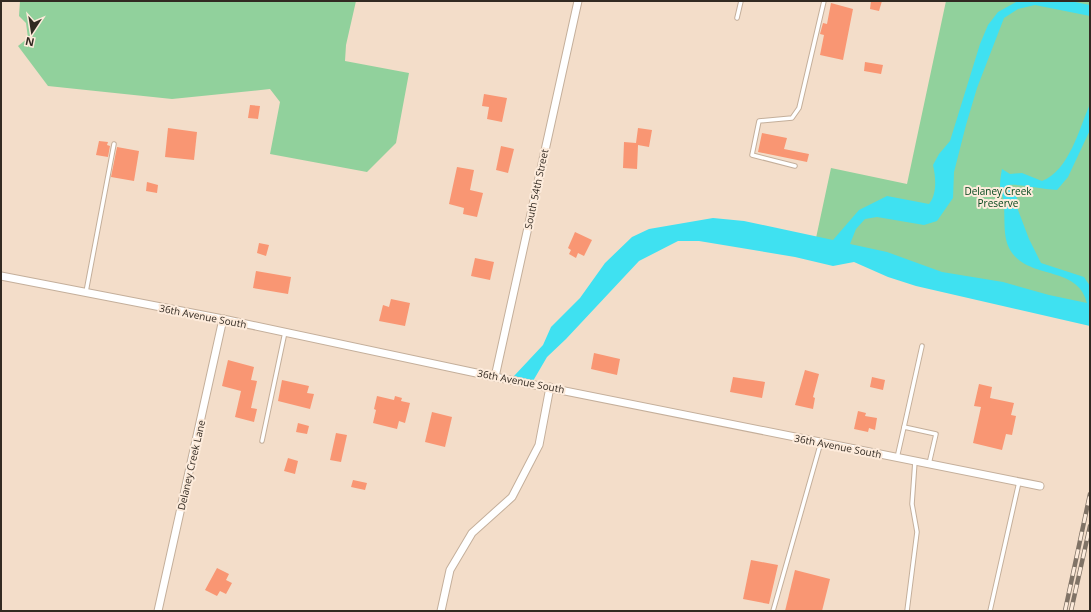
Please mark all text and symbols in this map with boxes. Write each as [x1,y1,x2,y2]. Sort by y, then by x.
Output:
north arrow [12,12,52,52]
text: N [24,34,36,51]
street label: South 54th Street [521,147,551,230]
park label: Delaney Creek Preserve [964,184,1032,210]
street label: 36th Avenue South [158,301,248,331]
street label: 36th Avenue South [476,366,566,396]
street label: Delaney Creek Lane [174,418,208,512]
street label: 36th Avenue South [793,431,883,461]

